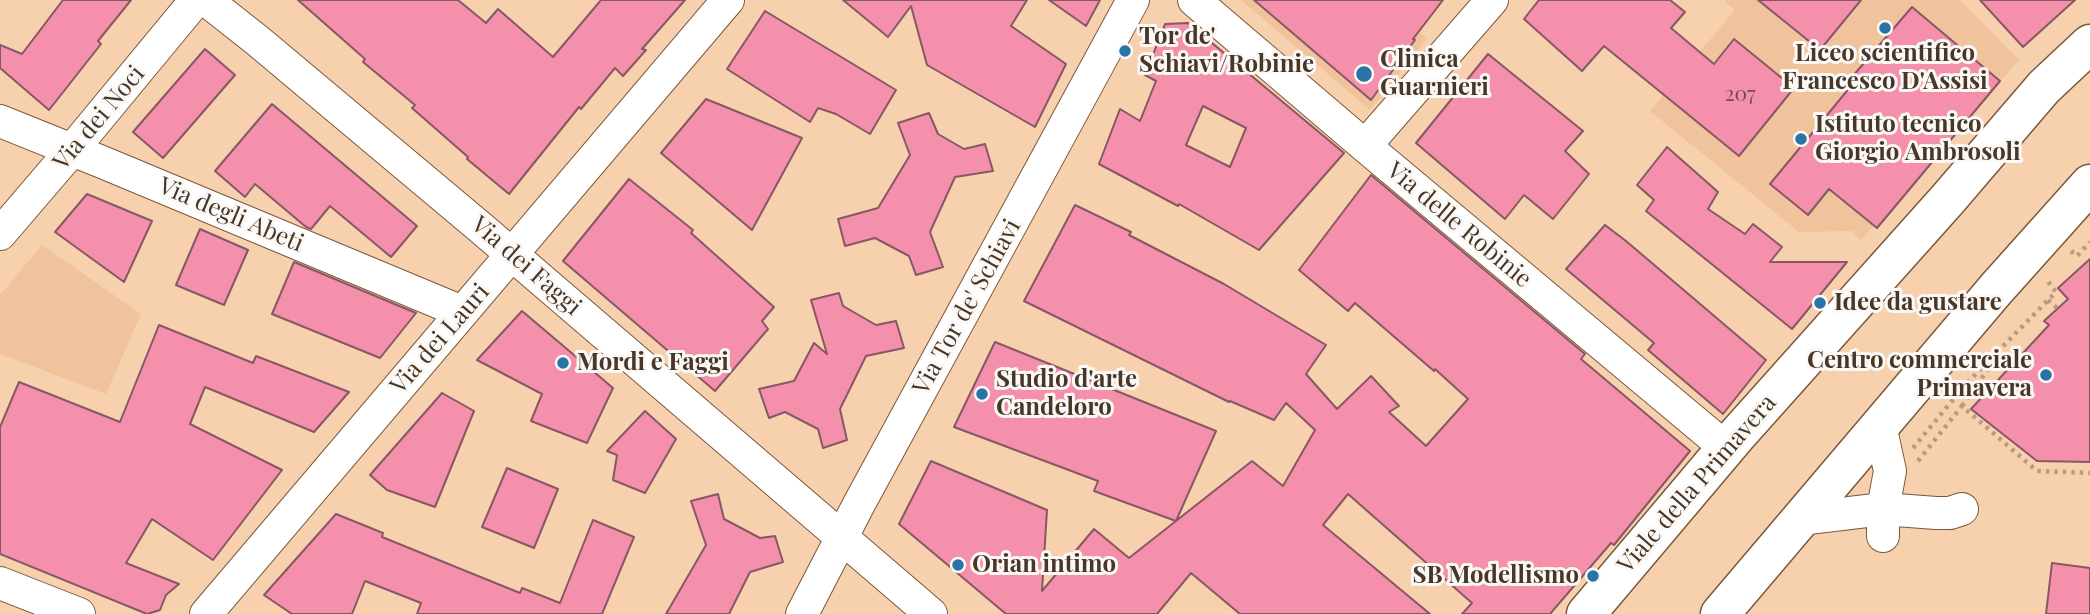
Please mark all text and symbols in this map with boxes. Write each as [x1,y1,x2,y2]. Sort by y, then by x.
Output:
marker: Liceo scientifico Francesco D'Assisi [1877,20,1893,36]
place label: Tor de' Schiavi/Robinie [1139,23,1314,79]
place label: Liceo scientifico Francesco D'Assisi [1782,40,1988,96]
marker: Tor de' Schiavi/Robinie [1117,43,1133,59]
place label: Clinica Guarnieri [1380,46,1489,102]
street label: Via dei Noci [47,60,151,176]
marker: Clinica Guarnieri [1354,64,1374,84]
house number: 207 [1724,81,1756,107]
place label: Istituto tecnico Giorgio Ambrosoli [1815,111,2021,167]
marker: Istituto tecnico Giorgio Ambrosoli [1793,131,1809,147]
street label: Via delle Robinie [1381,156,1537,294]
street label: Via degli Abeti [154,172,308,258]
street label: Via dei Faggi [465,210,587,322]
street label: Via Tor de' Schiavi [907,214,1027,400]
street label: Via dei Lauri [384,278,496,400]
place label: Idee da gustare [1834,289,2002,317]
marker: Idee da gustare [1812,295,1828,311]
place label: Centro commerciale Primavera [1807,347,2032,403]
place label: Mordi e Faggi [577,349,729,377]
marker: Mordi e Faggi [555,355,571,371]
place label: Studio d'arte Candeloro [996,366,1137,422]
marker: Centro commerciale Primavera [2038,367,2054,383]
marker: Studio d'arte Candeloro [974,386,990,402]
street label: Viale della Primavera [1612,389,1782,579]
place label: Orian intimo [972,551,1116,579]
marker: Orian intimo [950,557,966,573]
place label: SB Modellismo [1412,562,1579,590]
marker: SB Modellismo [1585,568,1601,584]

